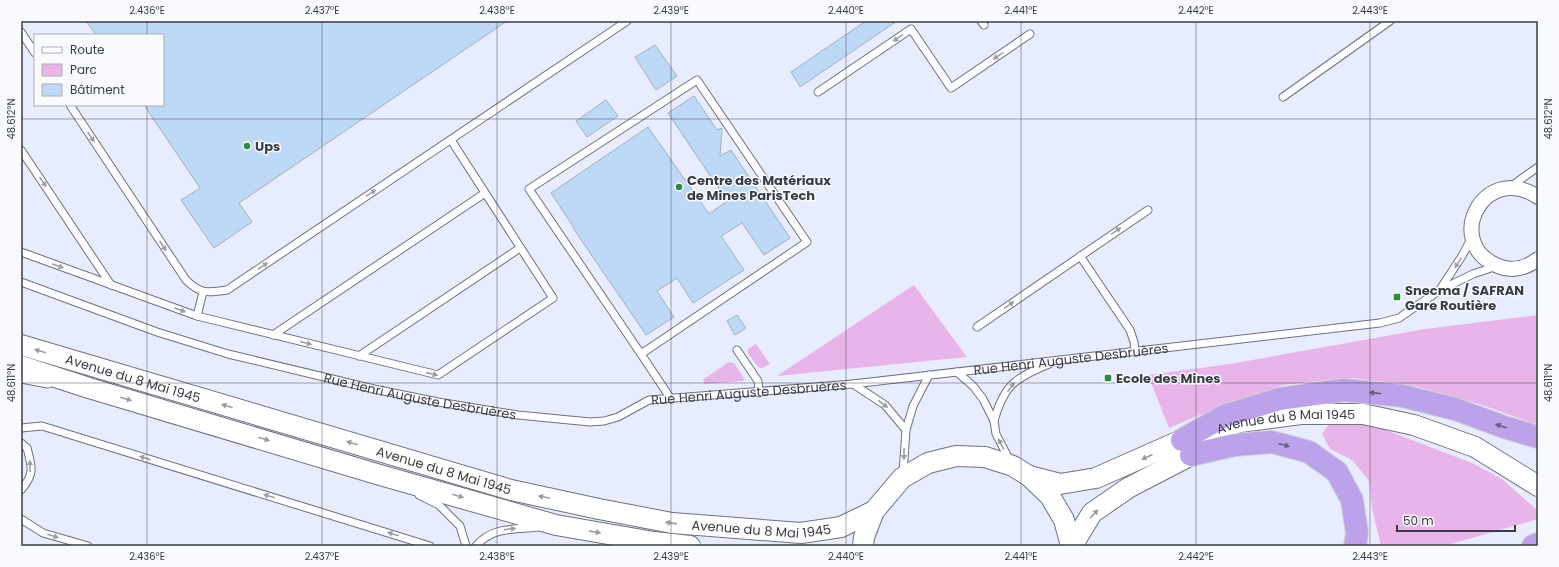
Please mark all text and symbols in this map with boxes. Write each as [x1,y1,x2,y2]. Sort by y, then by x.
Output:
text: 2.436°E [129,3,165,18]
text: 2.437°E [305,3,339,18]
text: 2.438°E [479,3,515,18]
text: 2.439°E [653,3,689,18]
text: 2.440°E [828,3,864,18]
text: 2.441°E [1005,3,1037,18]
text: 2.442°E [1178,3,1214,18]
text: 2.443°E [1352,3,1388,18]
legend [34,34,164,106]
one-way arrow [893,34,903,42]
text: Route [70,41,104,58]
one-way arrow [993,52,1003,60]
text: Parc [70,61,97,78]
text: Bâtiment [70,81,125,98]
text: 48.612°N [4,98,19,140]
text: 48.612°N [1541,98,1556,140]
one-way arrow [87,132,95,143]
place label: Ups [255,137,280,156]
marker: Ups [242,141,252,151]
place label: Centre des Matériaux de Mines ParisTech [687,171,831,205]
one-way arrow [39,177,46,188]
marker: Centre des Matériaux de Mines ParisTech [674,182,684,192]
one-way arrow [366,189,376,197]
one-way arrow [1110,228,1122,235]
one-way arrow [159,241,167,251]
one-way arrow [1454,258,1462,269]
one-way arrow [258,262,268,270]
one-way arrow [52,263,64,269]
place label: Snecma / SAFRAN Gare Routière [1405,281,1524,315]
marker: Snecma / SAFRAN Gare Routière [1392,292,1402,302]
one-way arrow [1004,301,1014,309]
one-way arrow [174,307,186,313]
street label: Rue Henri Auguste Desbruères [973,338,1169,379]
one-way arrow [299,340,312,346]
one-way arrow [34,348,46,354]
street label: Avenue du 8 Mai 1945 [63,349,203,407]
text: 48.611°N [4,364,19,402]
text: 48.611°N [1541,364,1556,402]
street label: Rue Henri Auguste Desbruères [322,368,518,424]
place label: Ecole des Mines [1116,369,1220,388]
one-way arrow [426,371,438,377]
marker: Ecole des Mines [1103,373,1113,383]
street label: Rue Henri Auguste Desbruères [650,375,847,409]
one-way arrow [1007,381,1015,392]
one-way arrow [1369,390,1381,397]
one-way arrow [121,396,133,402]
one-way arrow [877,400,888,408]
one-way arrow [221,403,233,409]
street label: Avenue du 8 Mai 1945 [1214,405,1355,438]
one-way arrow [1494,422,1506,428]
one-way arrow [259,436,271,442]
one-way arrow [998,439,1005,450]
one-way arrow [345,440,357,446]
street label: Avenue du 8 Mai 1945 [374,441,514,499]
one-way arrow [1279,442,1291,448]
one-way arrow [901,448,907,461]
one-way arrow [138,454,150,460]
one-way arrow [1141,454,1153,460]
one-way arrow [27,460,33,473]
one-way arrow [263,493,275,499]
one-way arrow [452,494,464,500]
one-way arrow [538,494,550,500]
scale bar [1397,507,1515,533]
one-way arrow [1089,509,1098,519]
text: 50 m [1403,512,1434,529]
street label: Avenue du 8 Mai 1945 [691,515,832,543]
one-way arrow [665,520,677,526]
one-way arrow [504,526,516,532]
one-way arrow [588,529,601,535]
one-way arrow [387,531,399,537]
one-way arrow [47,533,59,539]
text: 2.436°E [129,549,165,564]
text: 2.437°E [305,549,339,564]
text: 2.438°E [479,549,515,564]
text: 2.439°E [653,549,689,564]
text: 2.440°E [828,549,864,564]
text: 2.441°E [1005,549,1037,564]
text: 2.442°E [1178,549,1214,564]
text: 2.443°E [1352,549,1388,564]

